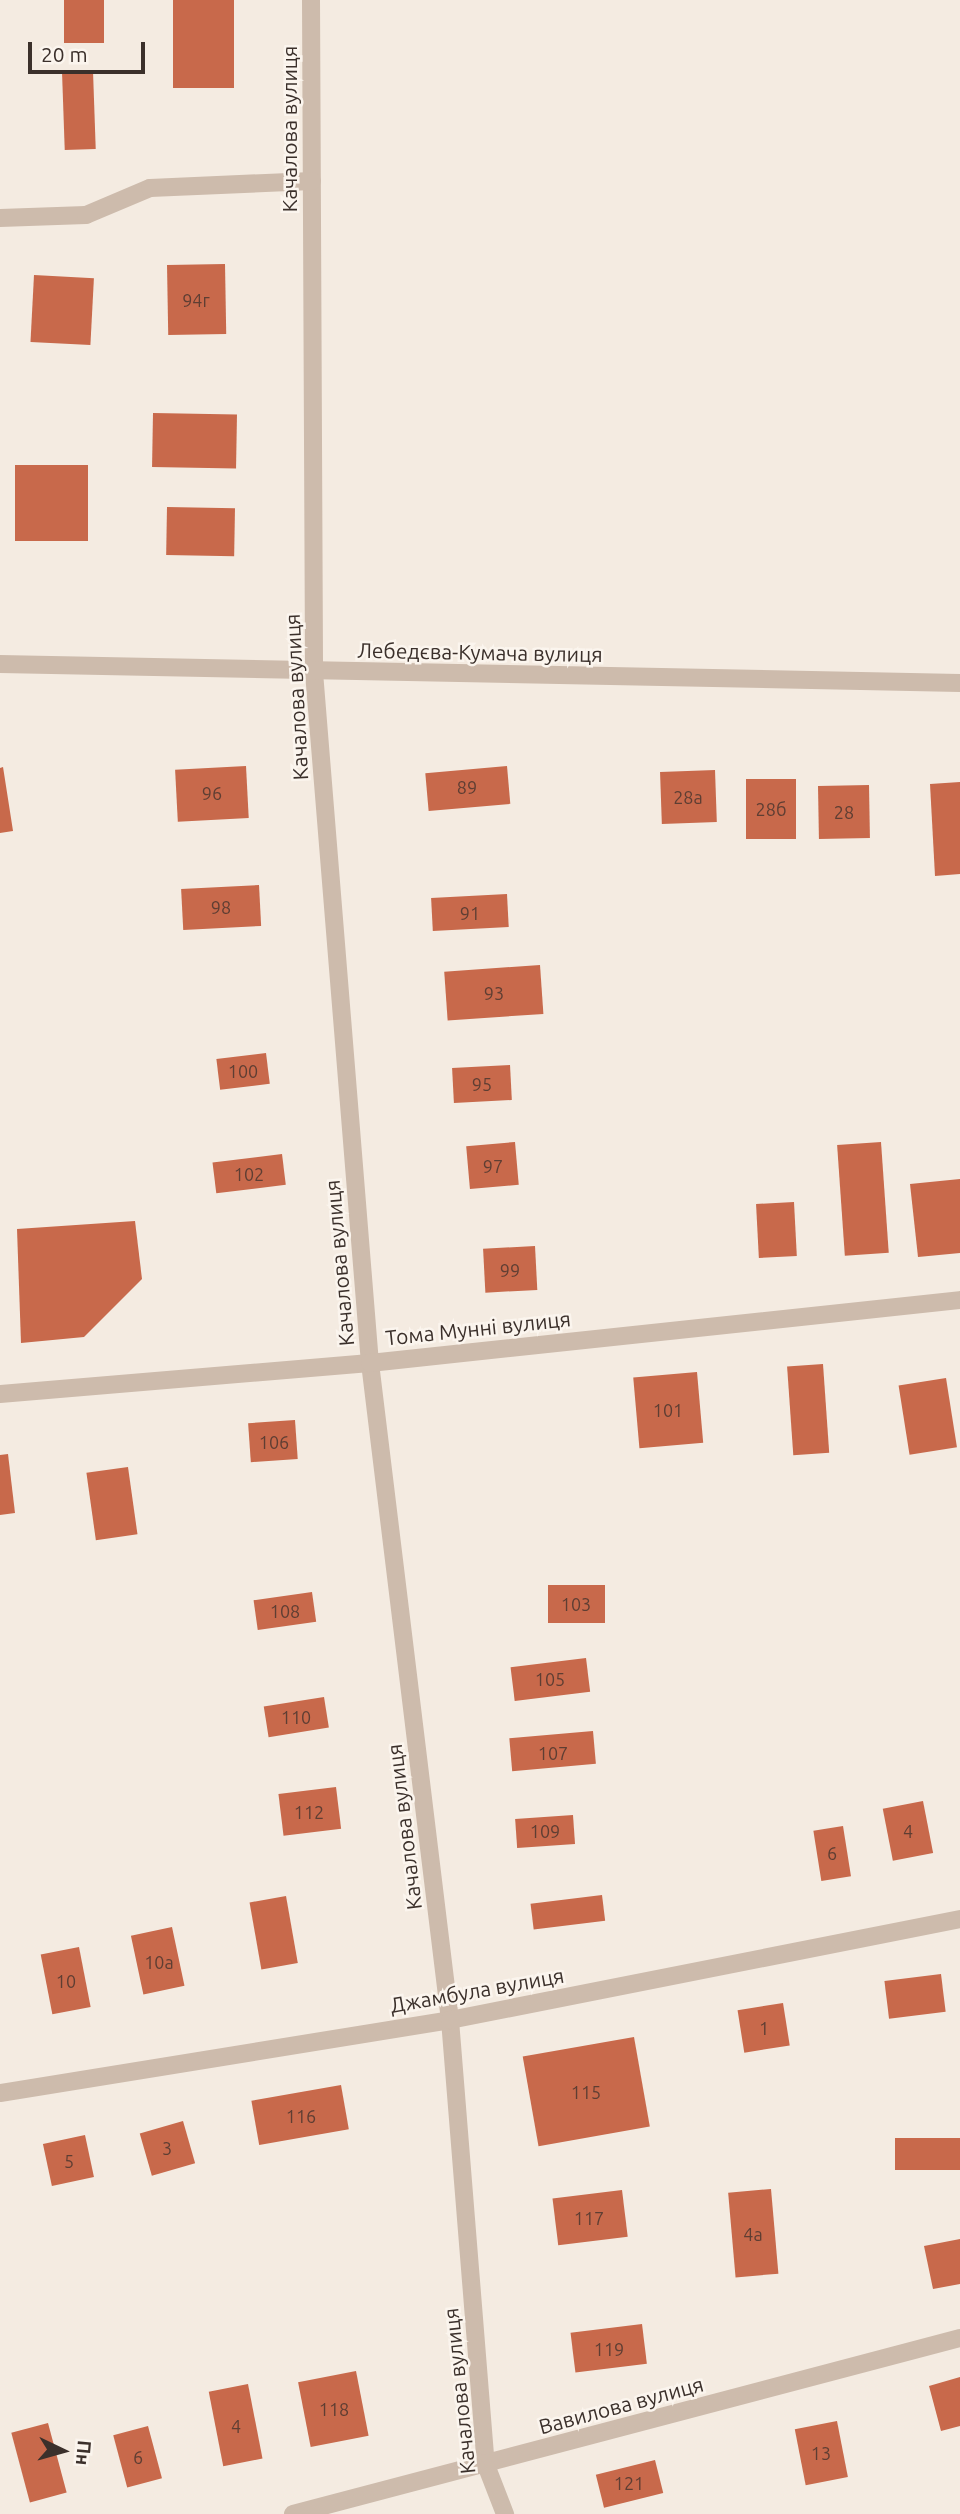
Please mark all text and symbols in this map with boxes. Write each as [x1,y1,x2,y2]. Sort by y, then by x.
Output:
scale bar [32,28,149,72]
text: 20 m [41,42,88,66]
street label: Качалова вулиця [276,46,302,212]
house number: 94г [182,289,210,311]
street label: Качалова вулиця [279,613,313,781]
street label: Лебедєва-Кумача вулиця [357,637,603,667]
house number: 89 [457,776,477,798]
house number: 96 [202,782,222,804]
house number: 28а [673,786,703,808]
house number: 28б [756,798,786,820]
house number: 28 [834,801,854,823]
house number: 98 [211,896,231,918]
house number: 91 [460,902,480,924]
house number: 93 [484,982,504,1004]
house number: 100 [228,1060,258,1082]
house number: 95 [472,1073,492,1095]
house number: 97 [483,1155,503,1177]
house number: 102 [234,1163,264,1185]
street label: Качалова вулиця [319,1179,359,1347]
house number: 99 [500,1259,520,1281]
street label: Тома Мунні вулиця [384,1306,572,1350]
house number: 101 [653,1399,683,1421]
house number: 106 [259,1431,289,1453]
house number: 103 [561,1593,591,1615]
house number: 108 [270,1600,300,1622]
house number: 105 [535,1668,565,1690]
house number: 110 [281,1706,311,1728]
house number: 107 [538,1742,568,1764]
street label: Качалова вулиця [381,1743,427,1911]
house number: 112 [294,1801,324,1823]
house number: 109 [530,1820,560,1842]
house number: 4 [903,1820,913,1842]
house number: 6 [827,1842,837,1864]
house number: 10а [144,1951,174,1973]
street label: Джамбула вулиця [388,1962,566,2018]
house number: 10 [56,1970,76,1992]
house number: 1 [759,2017,769,2039]
house number: 115 [571,2081,601,2103]
house number: 116 [286,2105,316,2127]
house number: 3 [162,2137,172,2159]
house number: 5 [64,2150,74,2172]
house number: 117 [574,2207,604,2229]
house number: 4а [743,2223,763,2245]
street label: Качалова вулиця [438,2307,480,2475]
house number: 119 [594,2338,624,2360]
street label: Вавилова вулиця [536,2371,706,2439]
house number: 118 [319,2398,349,2420]
house number: 4 [231,2415,241,2437]
north arrow [28,2416,98,2486]
text: Пн [72,2439,96,2466]
house number: 13 [811,2442,831,2464]
house number: 6 [133,2446,143,2468]
house number: 121 [614,2472,644,2494]

